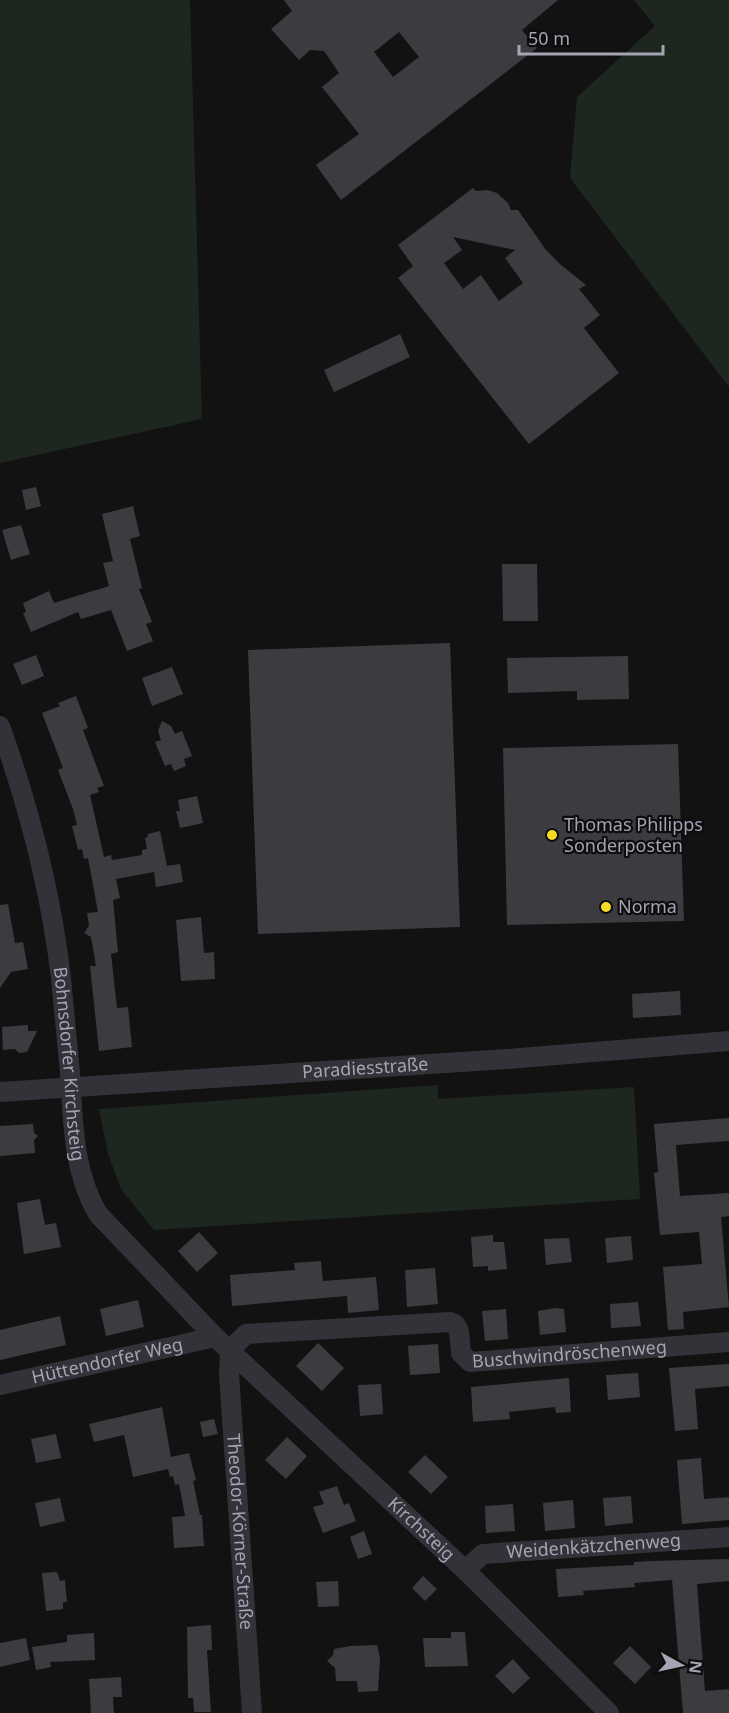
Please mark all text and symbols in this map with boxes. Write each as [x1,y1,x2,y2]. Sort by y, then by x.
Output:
scale bar [519,18,663,56]
text: 50 m [528,26,570,50]
place label: Thomas Philipps Sonderposten [564,812,703,857]
marker: Thomas Philipps Sonderposten [545,828,559,842]
place label: Norma [618,894,677,918]
marker: Norma [599,900,613,914]
street label: Bohnsdorfer Kirchsteig [49,965,91,1163]
street label: Paradiesstraße [301,1051,429,1083]
street label: Hüttendorfer Weg [29,1332,185,1389]
street label: Buschwindröschenweg [471,1334,668,1373]
street label: Theodor-Körner-Straße [222,1433,259,1630]
street label: Kirchsteig [383,1491,461,1566]
street label: Weidenkätzchenweg [506,1527,682,1563]
north arrow [651,1635,711,1695]
text: N [684,1659,708,1675]

